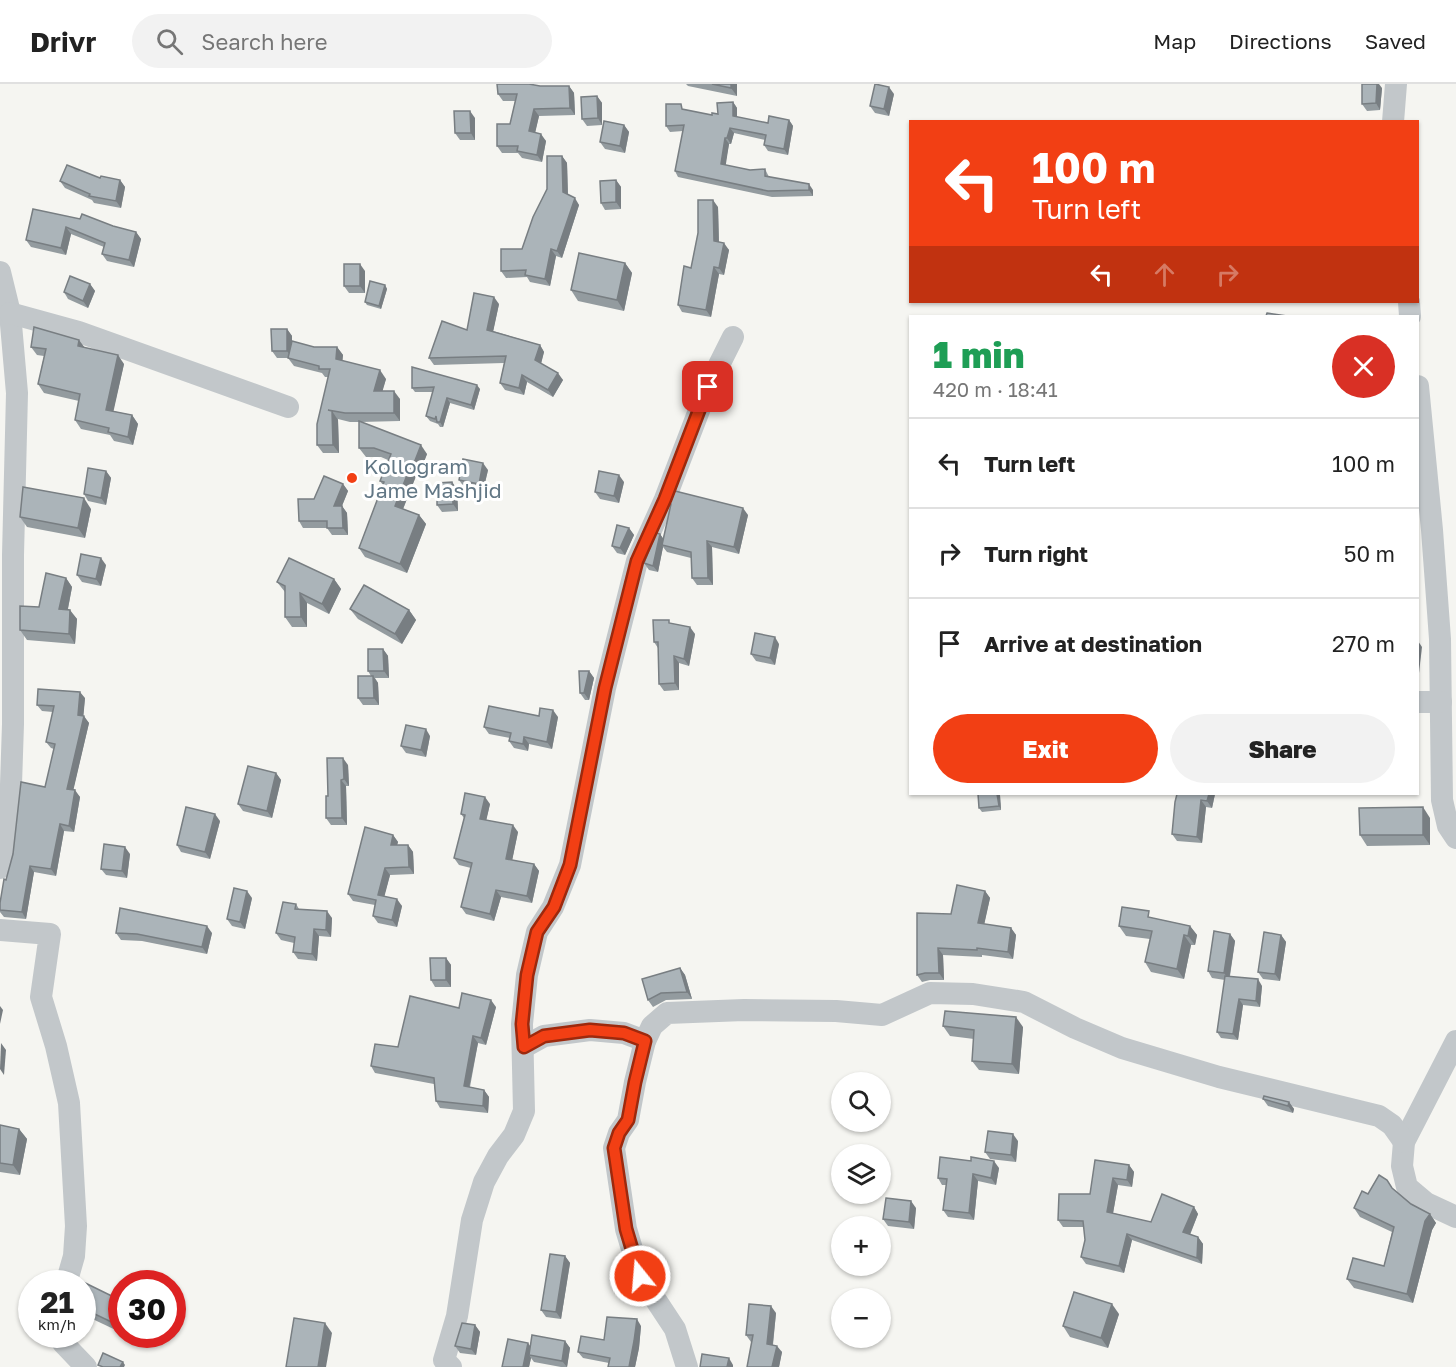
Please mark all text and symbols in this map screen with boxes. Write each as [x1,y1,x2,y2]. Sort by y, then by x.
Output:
search box [132,14,552,68]
text: Drivr [30,25,96,58]
icon: search [153,25,186,58]
text: Search here [201,28,327,55]
text: Map [1153,28,1196,54]
text: Directions [1229,28,1332,54]
text: Saved [1365,28,1426,54]
text: 100 m [1032,142,1155,192]
icon: left [933,144,1011,222]
text: Turn left [1032,193,1141,225]
icon: left [1085,258,1118,291]
icon: ahead [1148,258,1181,291]
icon: right [1211,258,1244,291]
text: 1 min [933,333,1024,376]
button: close [1332,335,1395,398]
pin [682,361,733,412]
icon: arrive [691,370,724,403]
text: 420 m · 18:41 [933,377,1058,401]
icon: left [933,447,966,480]
text: Turn left [984,450,1075,477]
text: 100 m [1332,450,1395,477]
place label: Kollogram Jame Mashjid [364,453,502,503]
marker: Kollogram Jame Mashjid [345,471,359,485]
icon: right [933,537,966,570]
text: Turn right [984,540,1088,567]
text: 50 m [1344,540,1395,567]
icon: arrive [933,627,966,660]
text: Arrive at destination [984,630,1202,657]
text: 270 m [1332,630,1395,657]
button: Exit [933,714,1158,783]
button: Share [1170,714,1395,783]
map controls [831,1072,891,1348]
button: search [831,1072,891,1132]
button: layers [831,1144,891,1204]
button: + [831,1216,891,1276]
position arrow [608,1244,672,1308]
speed limit sign: 30 [108,1270,186,1348]
text: 21 [40,1284,74,1320]
button: − [831,1288,891,1348]
text: km/h [38,1315,76,1333]

